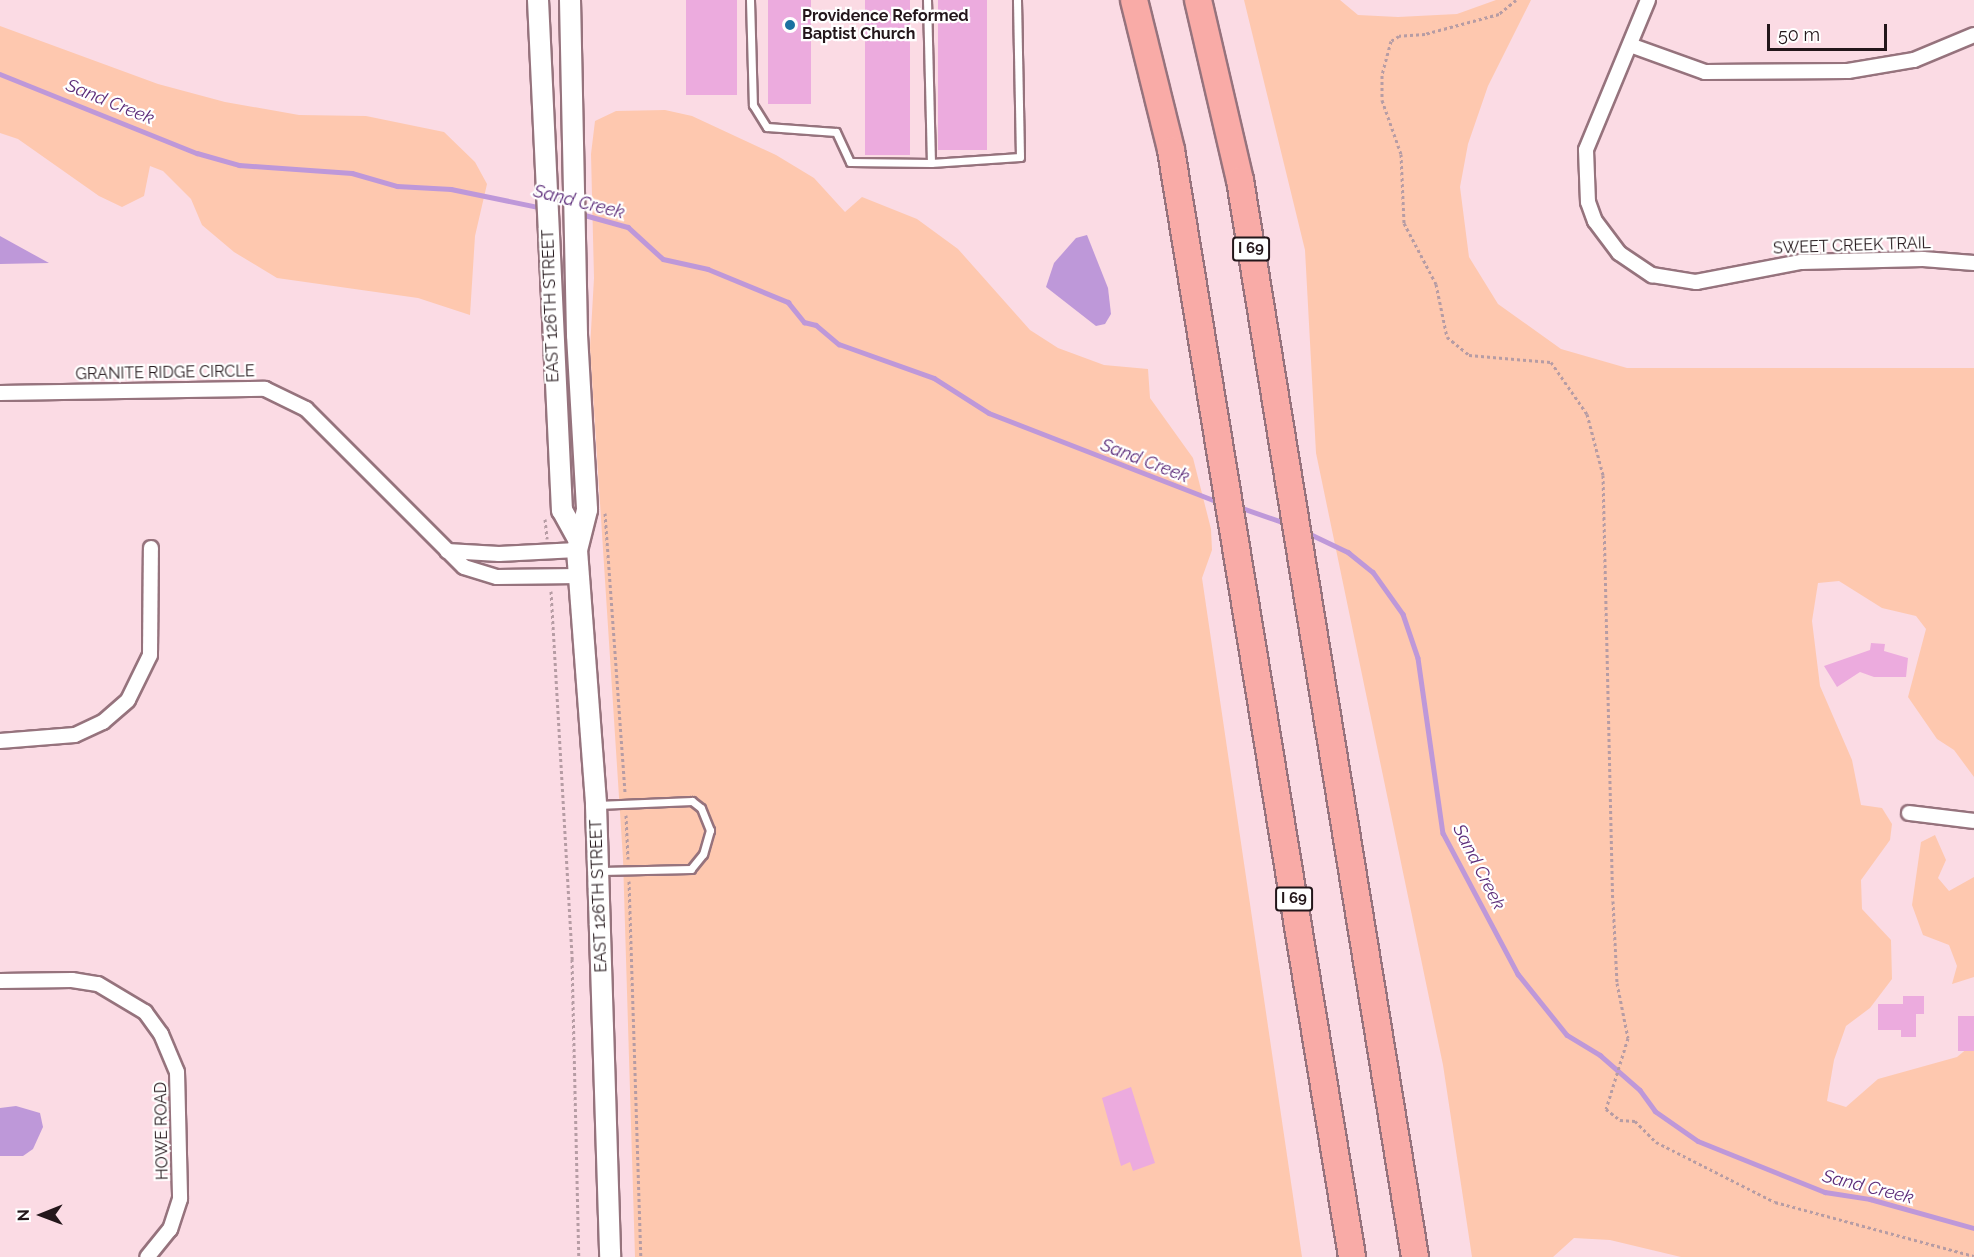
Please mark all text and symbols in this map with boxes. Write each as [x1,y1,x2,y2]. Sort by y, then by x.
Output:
place label: Providence Reformed Baptist Church [802,6,969,44]
scale bar [1770,12,1890,50]
marker: Providence Reformed Baptist Church [783,18,797,32]
text: 50 m [1778,24,1820,45]
water label: Sand Creek [63,75,157,129]
water label: Sand Creek [531,180,627,224]
street label: EAST 126TH STREET [539,229,563,383]
street label: SWEET CREEK TRAIL [1772,234,1932,258]
road number: I 69 [1232,237,1270,261]
street label: GRANITE RIDGE CIRCLE [75,362,255,384]
water label: Sand Creek [1098,434,1192,488]
street label: EAST 126TH STREET [587,819,611,973]
water label: Sand Creek [1448,821,1510,913]
road number: I 69 [1274,887,1314,911]
street label: HOWE ROAD [152,1082,172,1180]
water label: Sand Creek [1820,1165,1916,1209]
north arrow [12,1185,72,1245]
text: N [14,1209,33,1222]

